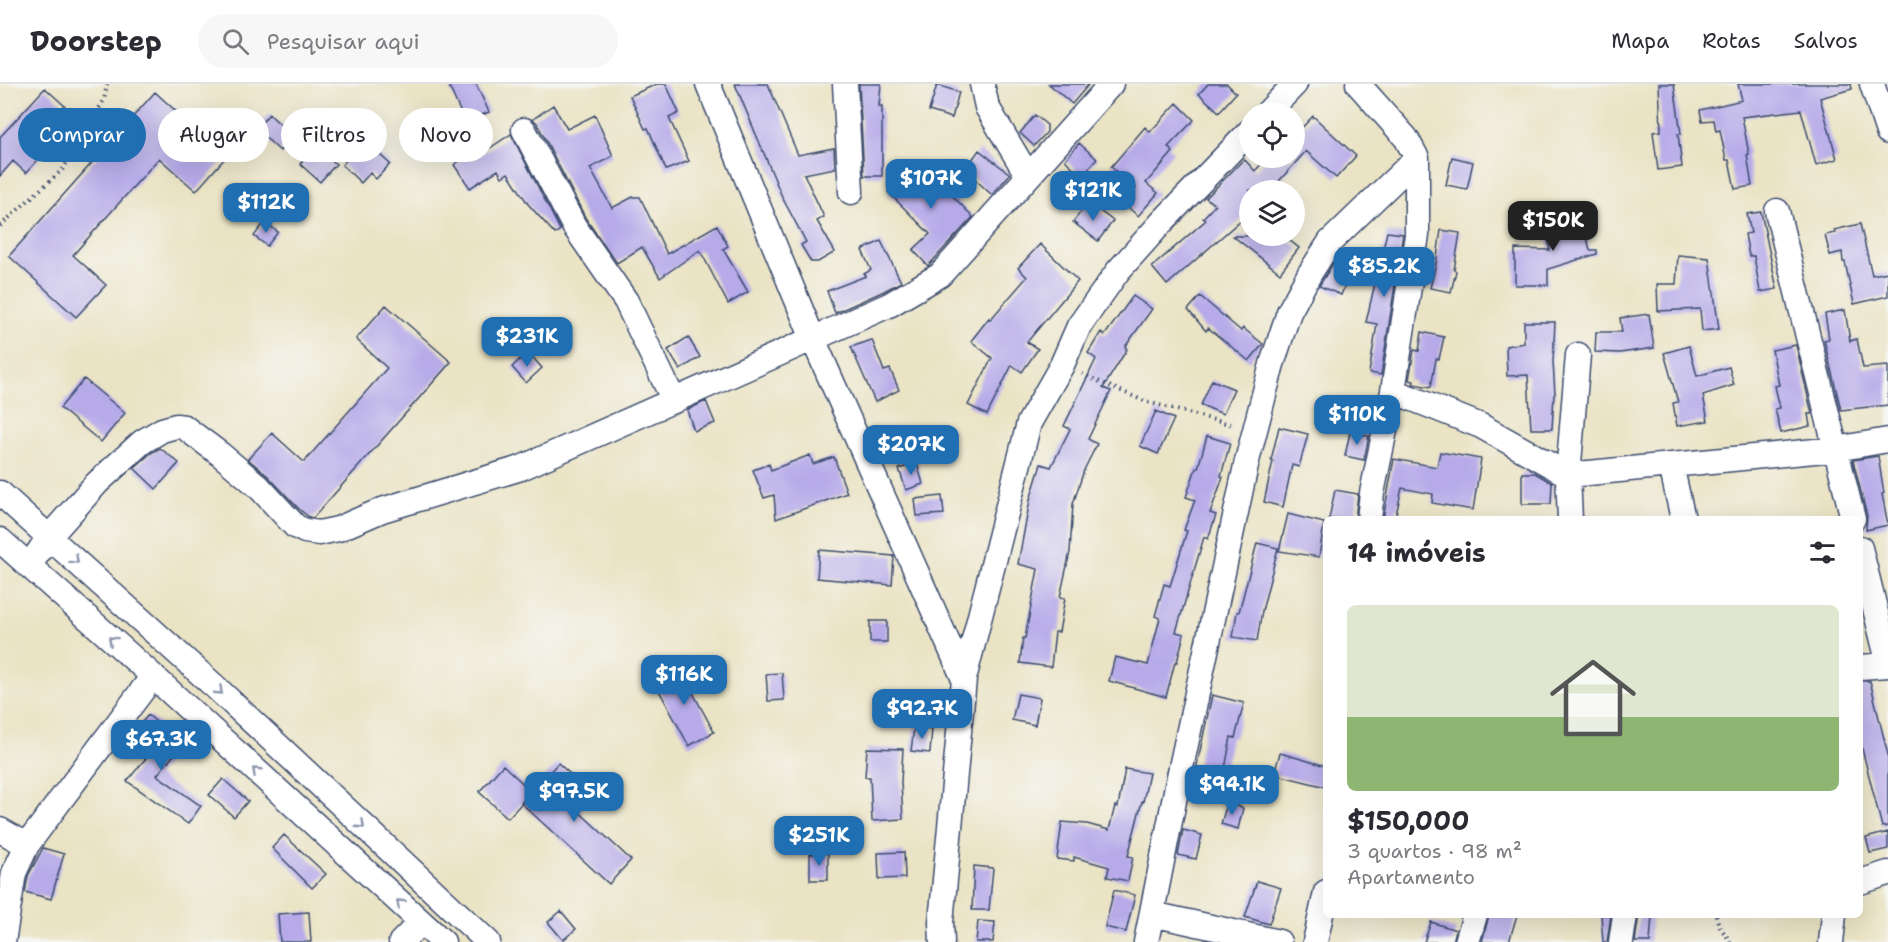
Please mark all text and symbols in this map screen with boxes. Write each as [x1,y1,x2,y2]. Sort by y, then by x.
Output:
search box [198,14,618,68]
text: Doorstep [30,22,162,60]
icon: search [219,25,252,58]
text: Pesquisar aqui [267,27,420,56]
text: Mapa [1611,27,1669,55]
text: Rotas [1702,27,1761,55]
text: Salvos [1794,27,1858,55]
map controls [1239,102,1305,246]
button: locate [1239,102,1305,168]
chip: Comprar [18,108,146,162]
chip: Alugar [158,108,269,162]
chip: Filtros [281,108,387,162]
chip: Novo [399,108,493,162]
pin: $107K [889,159,973,210]
text: $107K [900,165,962,191]
pin: $121K [1051,171,1135,222]
text: $121K [1064,177,1122,203]
button: layers [1239,180,1305,246]
pin: $112K [224,183,308,234]
text: $112K [237,189,295,215]
pin: $150K [1511,201,1595,252]
text: $150K [1522,207,1584,233]
pin: $85.2K [1335,247,1433,298]
text: $85.2K [1348,253,1420,279]
pin: $231K [485,317,569,368]
text: $231K [496,323,558,349]
pin: $110K [1315,395,1399,446]
text: $110K [1328,401,1386,427]
pin: $207K [869,425,953,476]
text: $207K [877,431,945,457]
text: 14 imóveis [1347,535,1486,570]
icon: filters [1806,536,1839,569]
one-way arrow [68,553,78,564]
one-way arrow [108,636,119,647]
icon: home [1539,644,1647,752]
pin: $116K [642,655,726,706]
text: $116K [655,661,713,687]
one-way arrow [213,684,223,695]
pin: $92.7K [873,689,971,740]
text: $92.7K [886,695,958,721]
pin: $67.3K [112,720,210,771]
text: $67.3K [125,726,197,752]
pin: $94.1K [1183,765,1281,816]
one-way arrow [252,767,262,778]
text: $94.1K [1199,771,1265,797]
pin: $97.5K [525,772,623,823]
text: $97.5K [539,778,609,804]
text: $150,000 [1347,803,1469,838]
pin: $251K [777,816,861,867]
one-way arrow [354,817,365,828]
text: $251K [788,822,850,848]
text: 3 quartos · 98 m² [1347,838,1522,864]
text: Apartamento [1347,864,1475,890]
one-way arrow [396,899,406,910]

